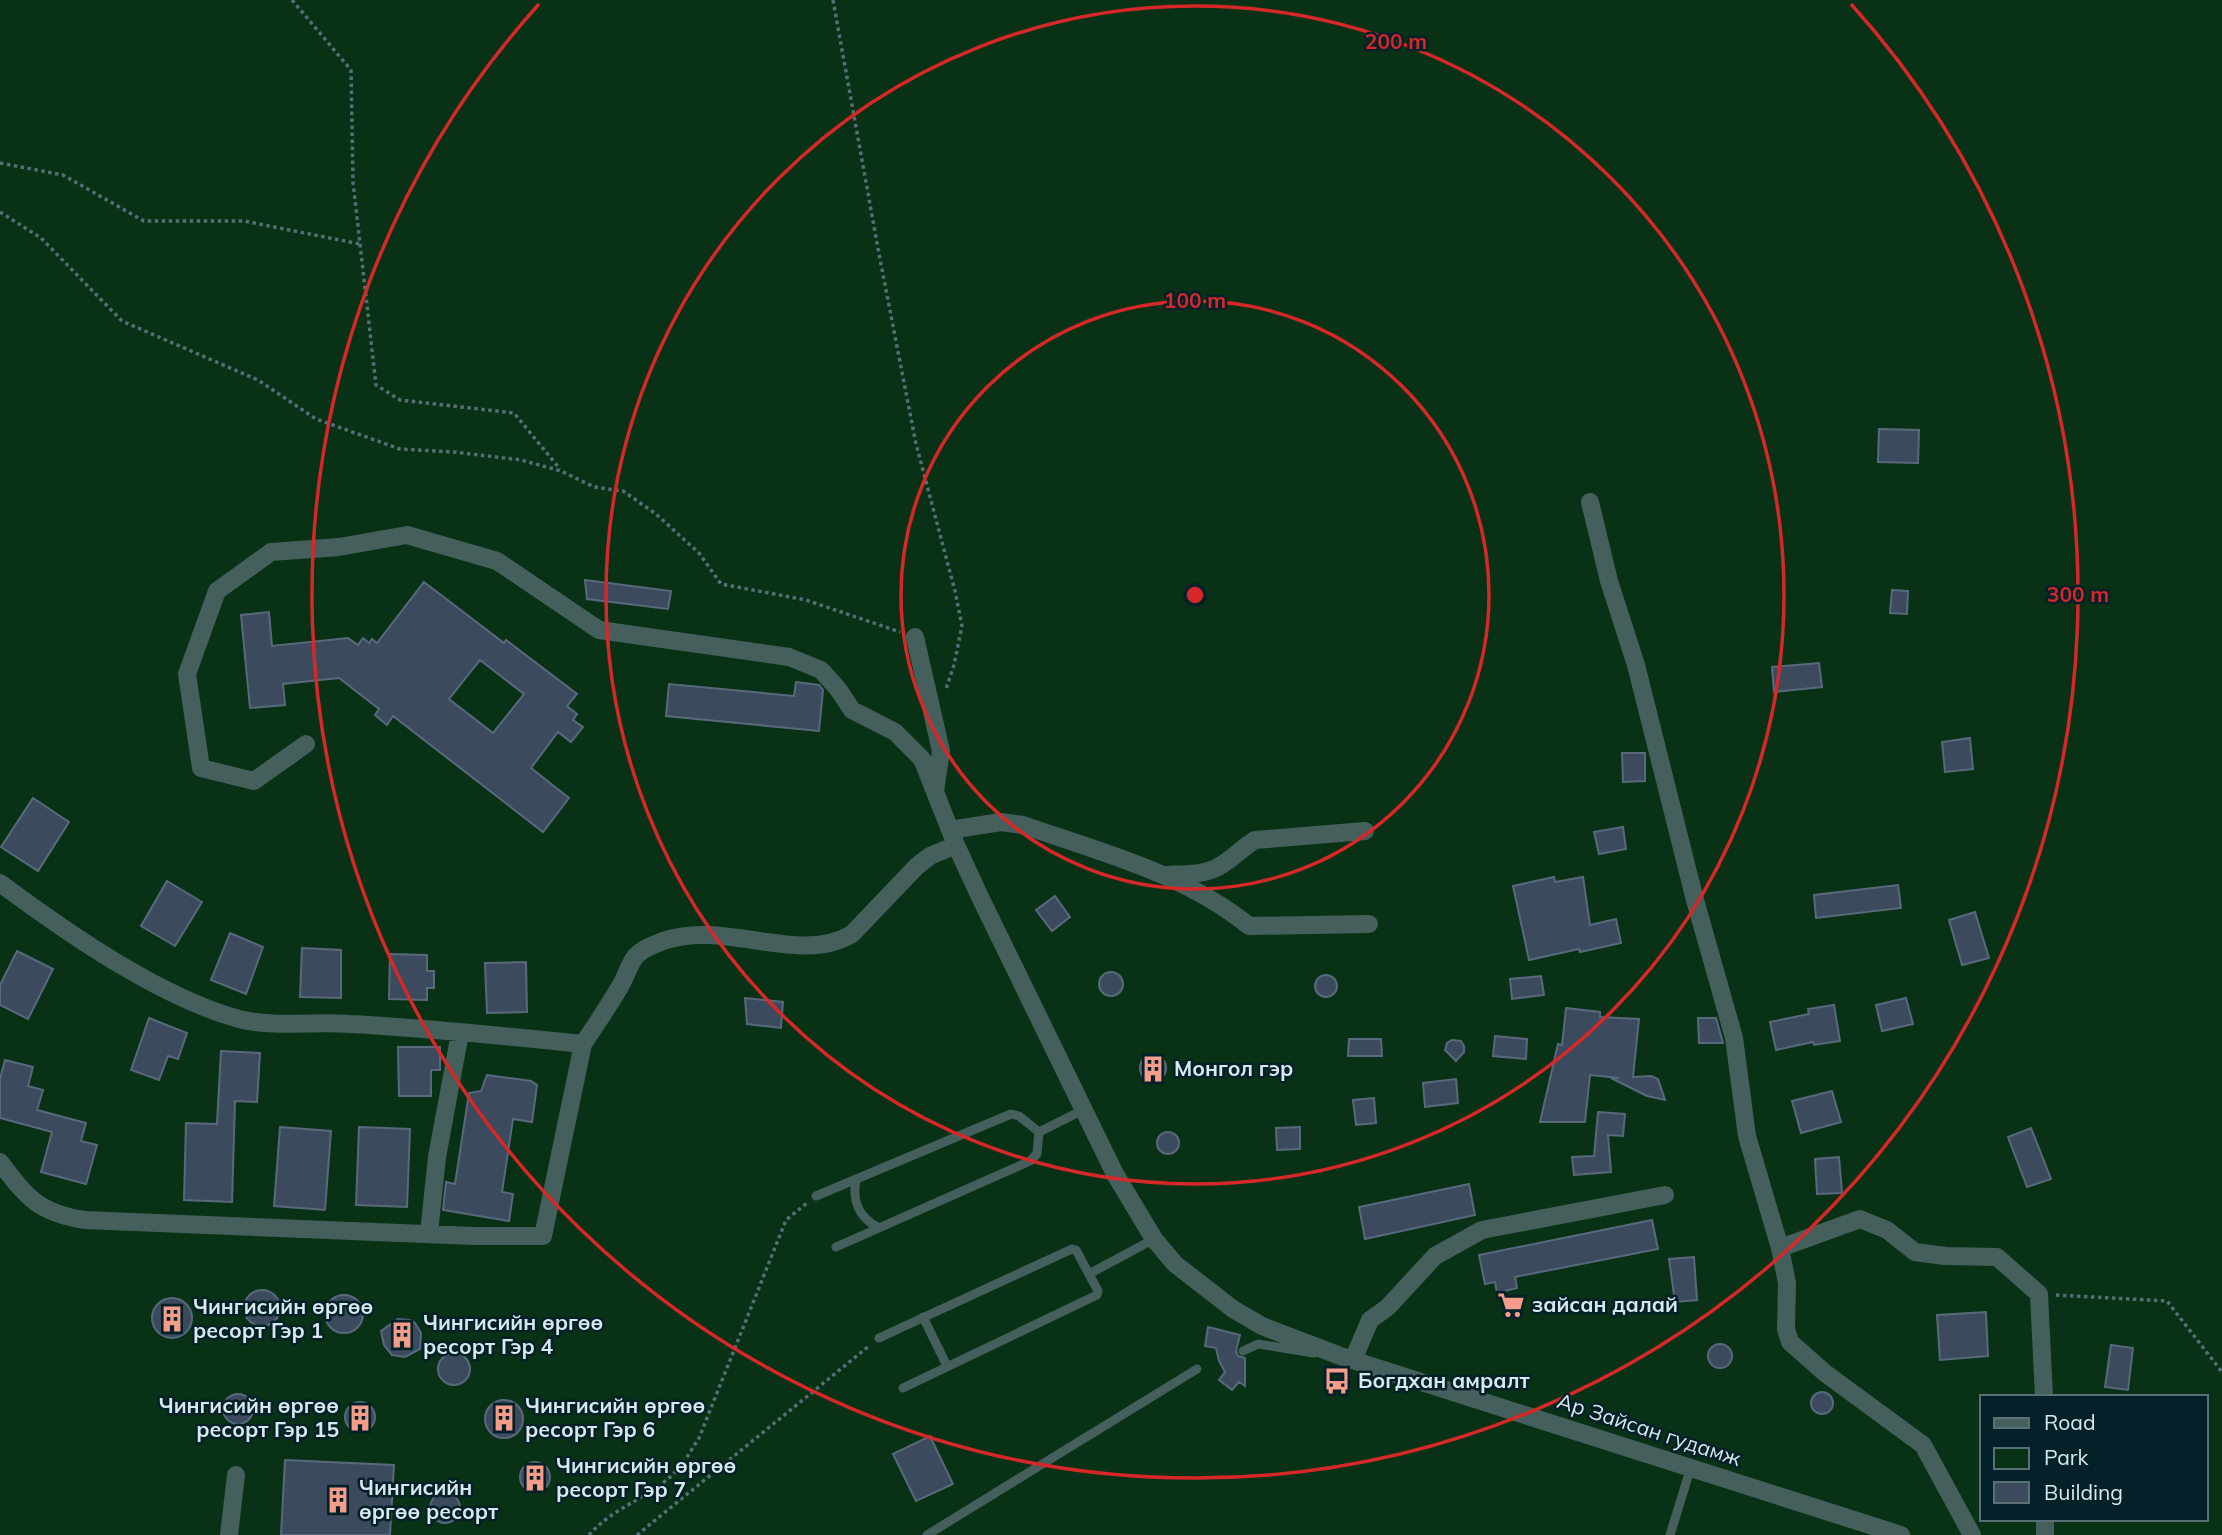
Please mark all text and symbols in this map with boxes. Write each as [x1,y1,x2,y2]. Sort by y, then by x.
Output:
text: 200 m [1365,28,1427,54]
text: 100 m [1164,287,1226,313]
text: 300 m [2047,581,2109,607]
centre of rings [1183,583,1207,607]
building icon: Монгол гэр [1138,1054,1168,1084]
place label: Монгол гэр [1174,1055,1293,1081]
supermarket icon: зайсан далай [1496,1290,1526,1320]
place label: зайсан далай [1532,1291,1678,1317]
place label: Чингисийн өргөө ресорт Гэр 1 [193,1293,373,1343]
building icon: Чингисийн өргөө ресорт Гэр 1 [157,1304,187,1334]
place label: Чингисийн өргөө ресорт Гэр 4 [423,1309,603,1359]
building icon: Чингисийн өргөө ресорт Гэр 4 [387,1320,417,1350]
bus stop icon: Богдхан амралт [1322,1366,1352,1396]
place label: Богдхан амралт [1358,1367,1530,1393]
street label: Ар Зайсан гудамж [1554,1387,1744,1471]
place label: Чингисийн өргөө ресорт Гэр 15 [159,1392,339,1442]
place label: Чингисийн өргөө ресорт Гэр 6 [525,1392,705,1442]
legend [1980,1395,2208,1521]
building icon: Чингисийн өргөө ресорт Гэр 15 [345,1403,375,1433]
building icon: Чингисийн өргөө ресорт Гэр 6 [489,1403,519,1433]
text: Road [2044,1409,2095,1435]
text: Park [2044,1444,2088,1470]
place label: Чингисийн өргөө ресорт Гэр 7 [556,1452,736,1502]
building icon: Чингисийн өргөө ресорт Гэр 7 [520,1463,550,1493]
place label: Чингисийн өргөө ресорт [359,1474,499,1524]
text: Building [2044,1479,2123,1505]
building icon: Чингисийн өргөө ресорт [323,1485,353,1515]

